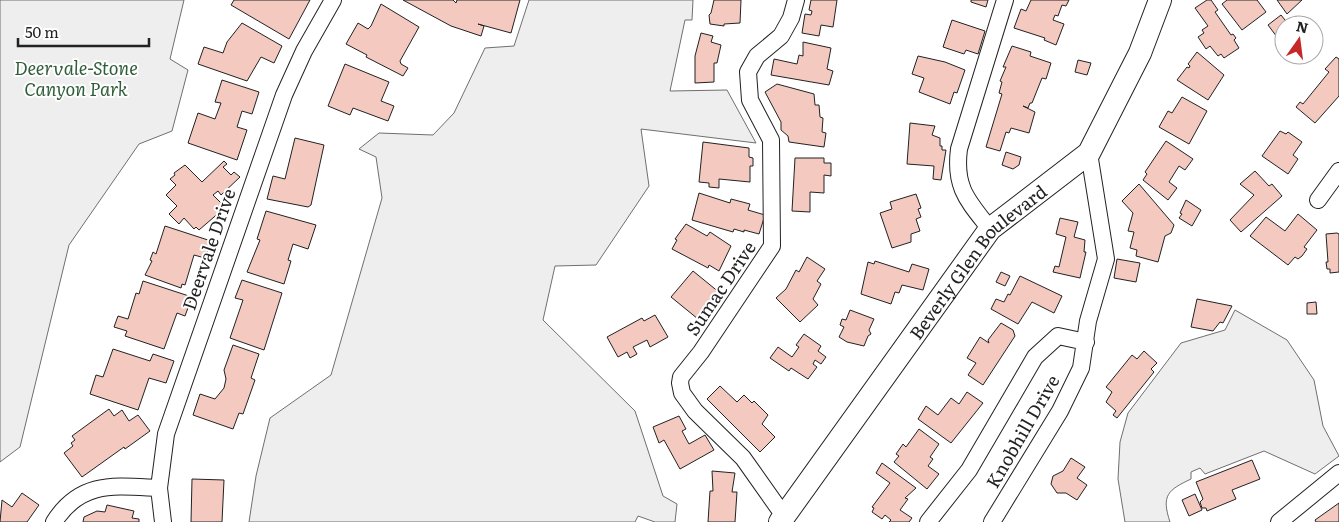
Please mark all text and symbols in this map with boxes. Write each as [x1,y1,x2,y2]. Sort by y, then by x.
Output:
scale bar [18,15,149,47]
north arrow [1274,15,1324,65]
text: N [1294,15,1311,38]
text: 50 m [25,20,59,43]
park label: Deervale-Stone Canyon Park [14,54,138,102]
street label: Beverly Glen Boulevard [902,177,1052,345]
street label: Deervale Drive [175,185,241,313]
street label: Sumac Drive [678,235,762,341]
street label: Knobhill Drive [979,369,1065,493]

